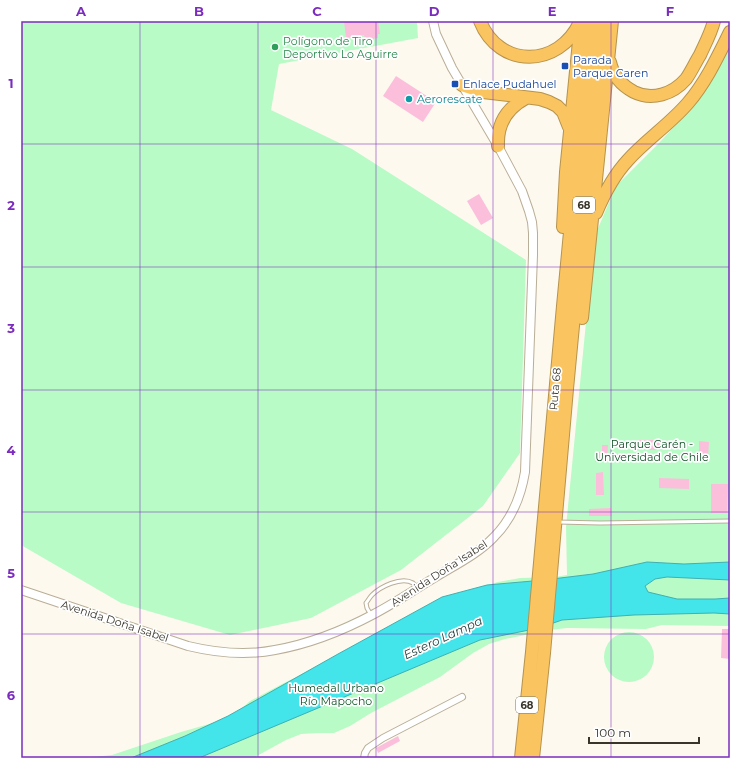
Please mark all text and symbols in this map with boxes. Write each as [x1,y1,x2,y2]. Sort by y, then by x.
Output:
text: A [75,3,87,19]
text: B [194,3,204,19]
text: C [312,3,322,19]
text: D [429,3,440,19]
text: E [548,3,557,19]
text: F [666,3,674,19]
place label: Polígono de Tiro Deportivo Lo Aguirre [283,34,398,61]
marker: Polígono de Tiro Deportivo Lo Aguirre [270,42,280,52]
place label: Parada Parque Caren [573,53,648,80]
marker: Parada Parque Caren [560,61,570,71]
text: 1 [8,75,14,91]
place label: Enlace Pudahuel [463,77,557,91]
marker: Enlace Pudahuel [450,79,460,89]
place label: Aerorescate [417,92,483,106]
marker: Aerorescate [404,94,414,104]
text: 2 [7,197,15,213]
road number: 68 [573,197,595,213]
text: 3 [6,320,15,336]
street label: Ruta 68 [546,367,564,411]
park label: Parque Carén - Universidad de Chile [595,437,709,464]
text: 4 [7,442,16,458]
street label: Avenida Doña Isabel [388,537,490,609]
text: 5 [7,565,15,581]
street label: Avenida Doña Isabel [59,597,171,645]
water label: Estero Lampa [401,613,485,662]
park label: Humedal Urbano Río Mapocho [288,681,384,708]
text: 6 [7,687,16,703]
road number: 68 [516,697,538,713]
scale bar [589,719,699,745]
text: 100 m [595,725,631,740]

